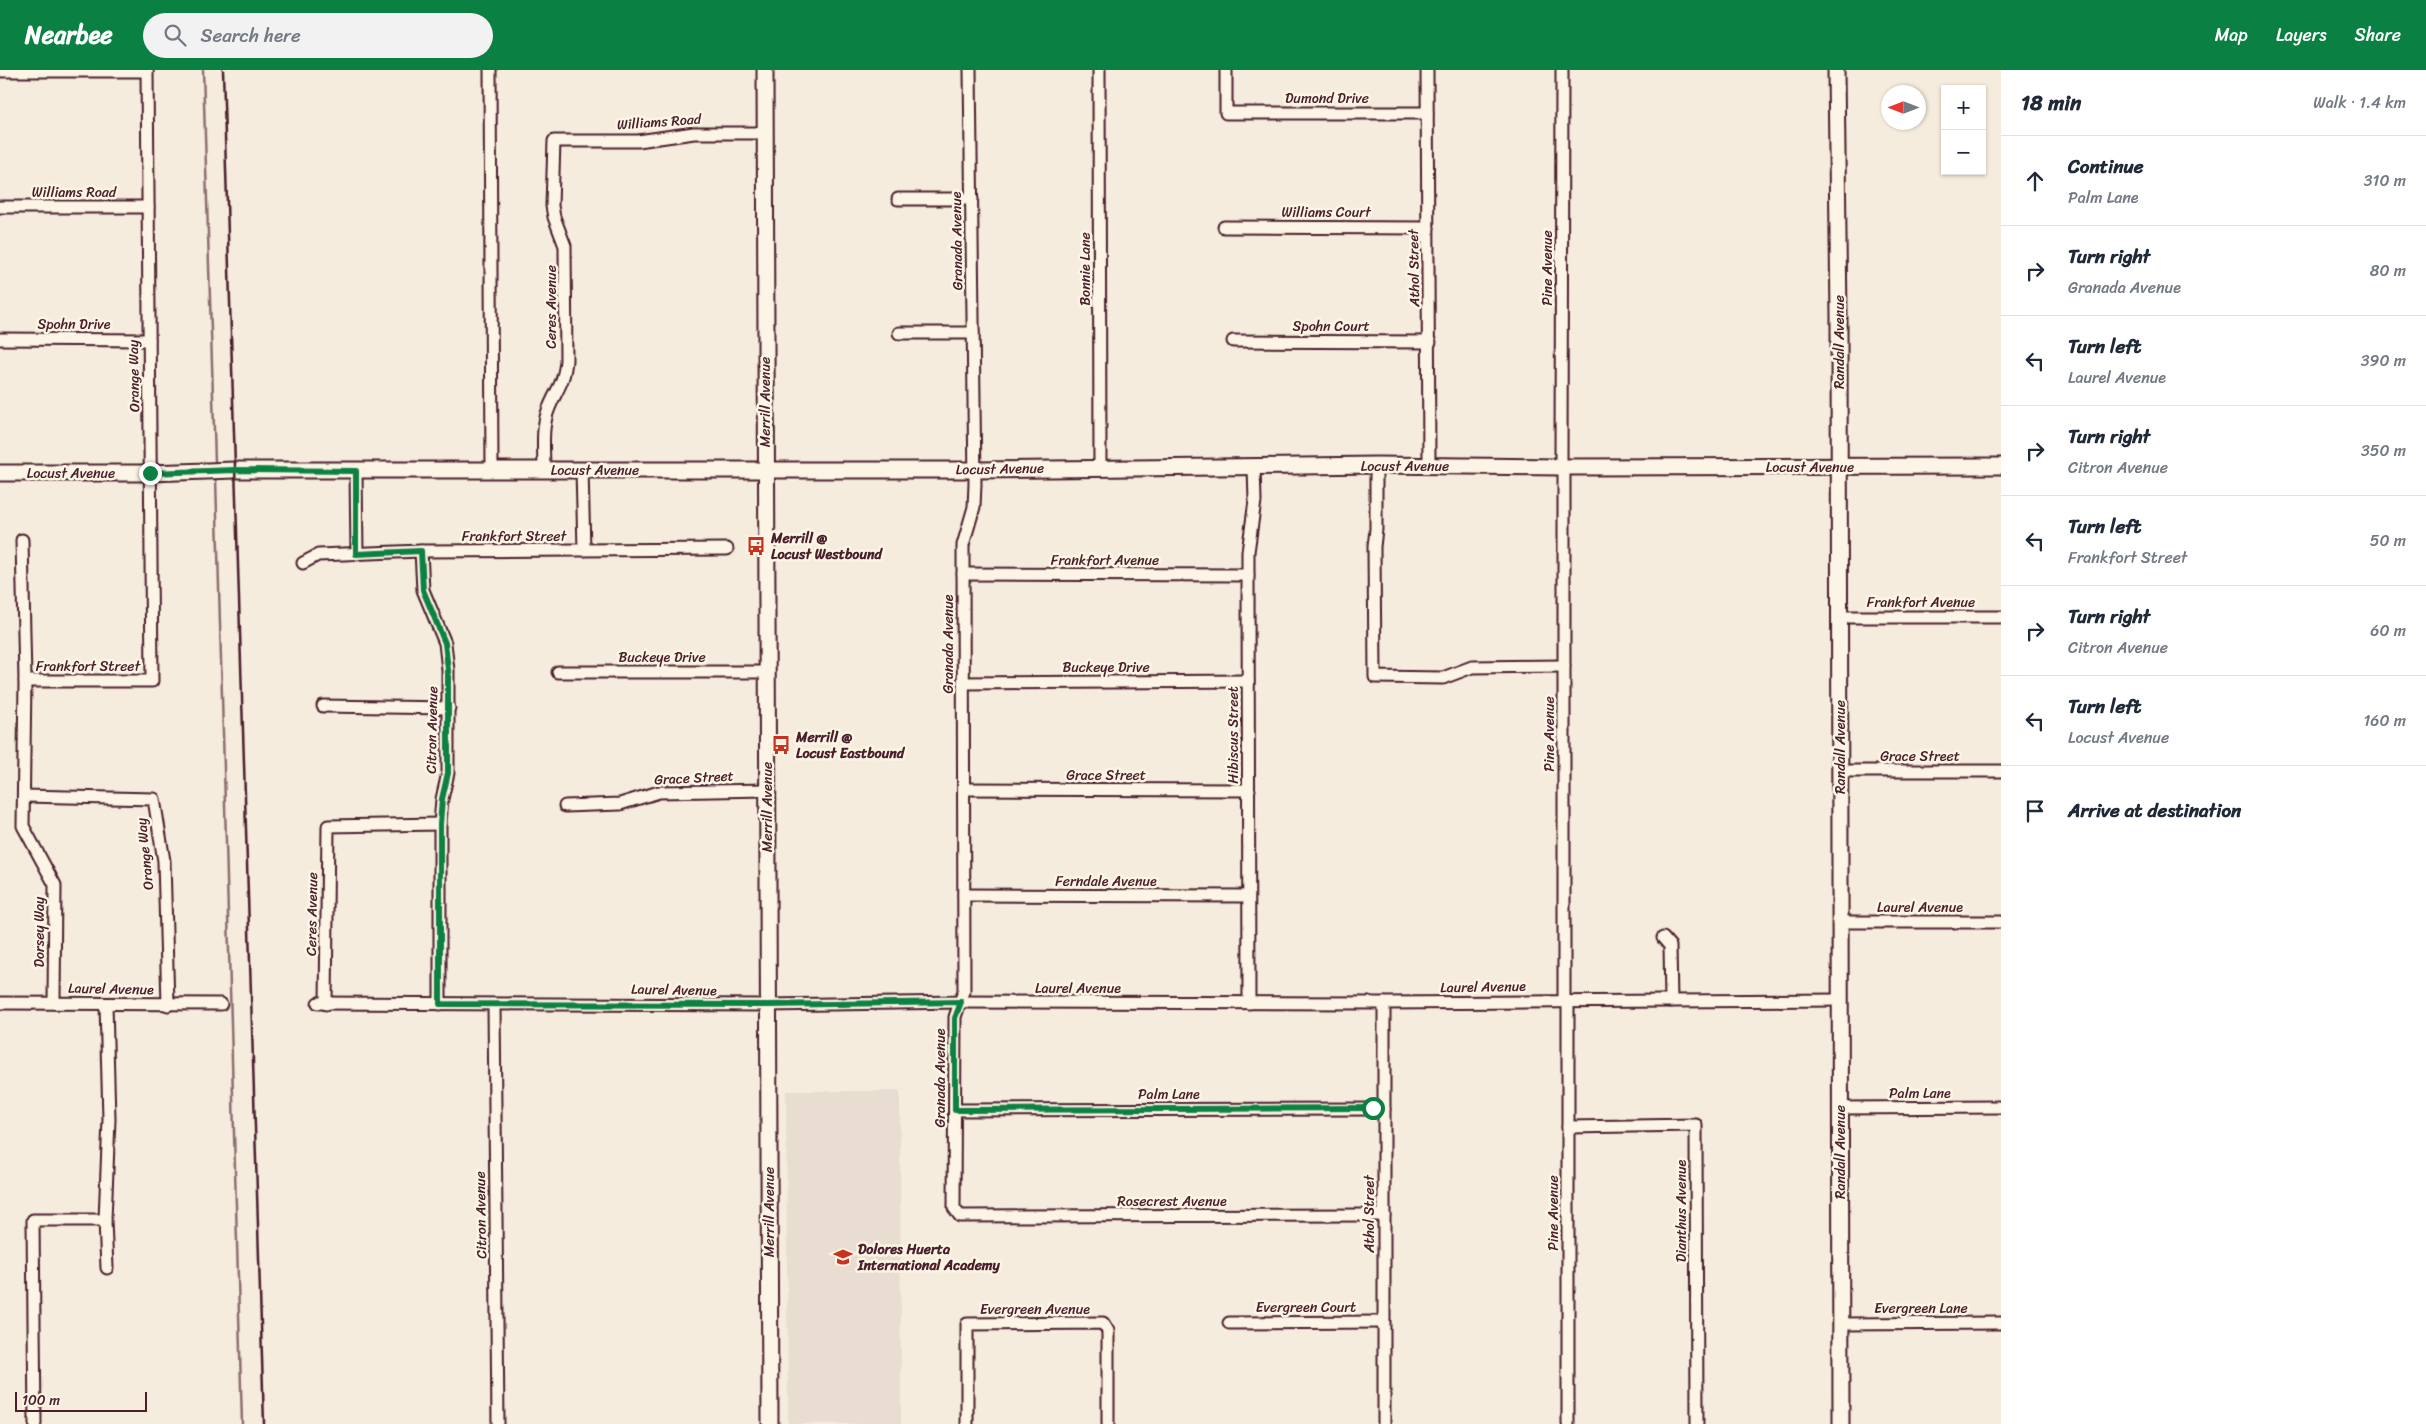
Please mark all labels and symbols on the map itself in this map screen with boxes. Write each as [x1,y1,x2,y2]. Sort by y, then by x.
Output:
north arrow [1881,85,1926,130]
street label: Dumond Drive [1285,86,1369,111]
street label: Williams Road [616,106,704,137]
street label: Williams Road [32,180,118,205]
street label: Granada Avenue [944,191,970,291]
street label: Williams Court [1281,200,1372,225]
street label: Athol Street [1401,228,1427,308]
street label: Pine Avenue [1535,230,1560,306]
street label: Bonnie Lane [1073,232,1098,306]
street label: Ceres Avenue [539,265,564,349]
street label: Randall Avenue [1827,295,1852,389]
street label: Spohn Drive [37,312,111,337]
street label: Spohn Court [1292,314,1370,339]
street label: Orange Way [121,339,147,412]
street label: Merrill Avenue [753,357,778,447]
street label: Locust Avenue [1361,454,1449,479]
street label: Locust Avenue [1766,455,1854,480]
street label: Locust Avenue [956,456,1044,482]
street label: Locust Avenue [551,458,639,483]
street label: Locust Avenue [27,461,115,486]
route end [139,462,162,485]
street label: Frankfort Street [462,524,568,549]
place label: Merrill @ Locust Westbound [770,526,884,567]
bus stop icon: Merrill @ Locust Westbound [745,535,767,557]
street label: Frankfort Avenue [1051,548,1159,573]
street label: Frankfort Avenue [1867,590,1975,615]
street label: Granada Avenue [936,594,961,693]
street label: Buckeye Drive [618,645,706,670]
street label: Frankfort Street [36,654,142,679]
street label: Buckeye Drive [1062,655,1150,680]
street label: Citron Avenue [419,686,445,774]
street label: Hibiscus Street [1221,686,1246,784]
street label: Pine Avenue [1537,696,1562,772]
street label: Randall Avenue [1828,700,1853,794]
place label: Merrill @ Locust Eastbound [795,725,906,766]
bus stop icon: Merrill @ Locust Eastbound [770,734,792,756]
street label: Grace Street [1880,744,1960,769]
street label: Merrill Avenue [755,762,780,852]
street label: Grace Street [654,763,734,793]
street label: Grace Street [1066,763,1146,788]
street label: Orange Way [129,816,161,891]
street label: Ferndale Avenue [1055,869,1157,894]
street label: Ceres Avenue [299,872,325,956]
street label: Laurel Avenue [1877,895,1963,920]
street label: Dorsey Way [27,896,52,967]
street label: Laurel Avenue [1440,974,1526,1000]
street label: Laurel Avenue [68,976,154,1002]
street label: Laurel Avenue [1035,976,1121,1001]
street label: Laurel Avenue [631,977,717,1003]
street label: Granada Avenue [928,1028,953,1127]
street label: Palm Lane [1889,1081,1951,1106]
street label: Palm Lane [1138,1082,1200,1107]
route start [1362,1097,1385,1120]
street label: Randall Avenue [1828,1105,1853,1199]
street label: Dianthus Avenue [1669,1159,1694,1262]
street label: Merrill Avenue [757,1167,782,1257]
street label: Citron Avenue [468,1171,494,1259]
street label: Athol Street [1357,1174,1382,1254]
street label: Pine Avenue [1541,1175,1566,1251]
street label: Rosecrest Avenue [1117,1189,1227,1214]
place label: Dolores Huerta International Academy [857,1237,1001,1278]
school or university icon: Dolores Huerta International Academy [832,1246,854,1268]
street label: Evergreen Court [1256,1295,1356,1320]
street label: Evergreen Lane [1874,1296,1968,1321]
street label: Evergreen Avenue [980,1297,1090,1322]
scale bar [15,1389,148,1412]

